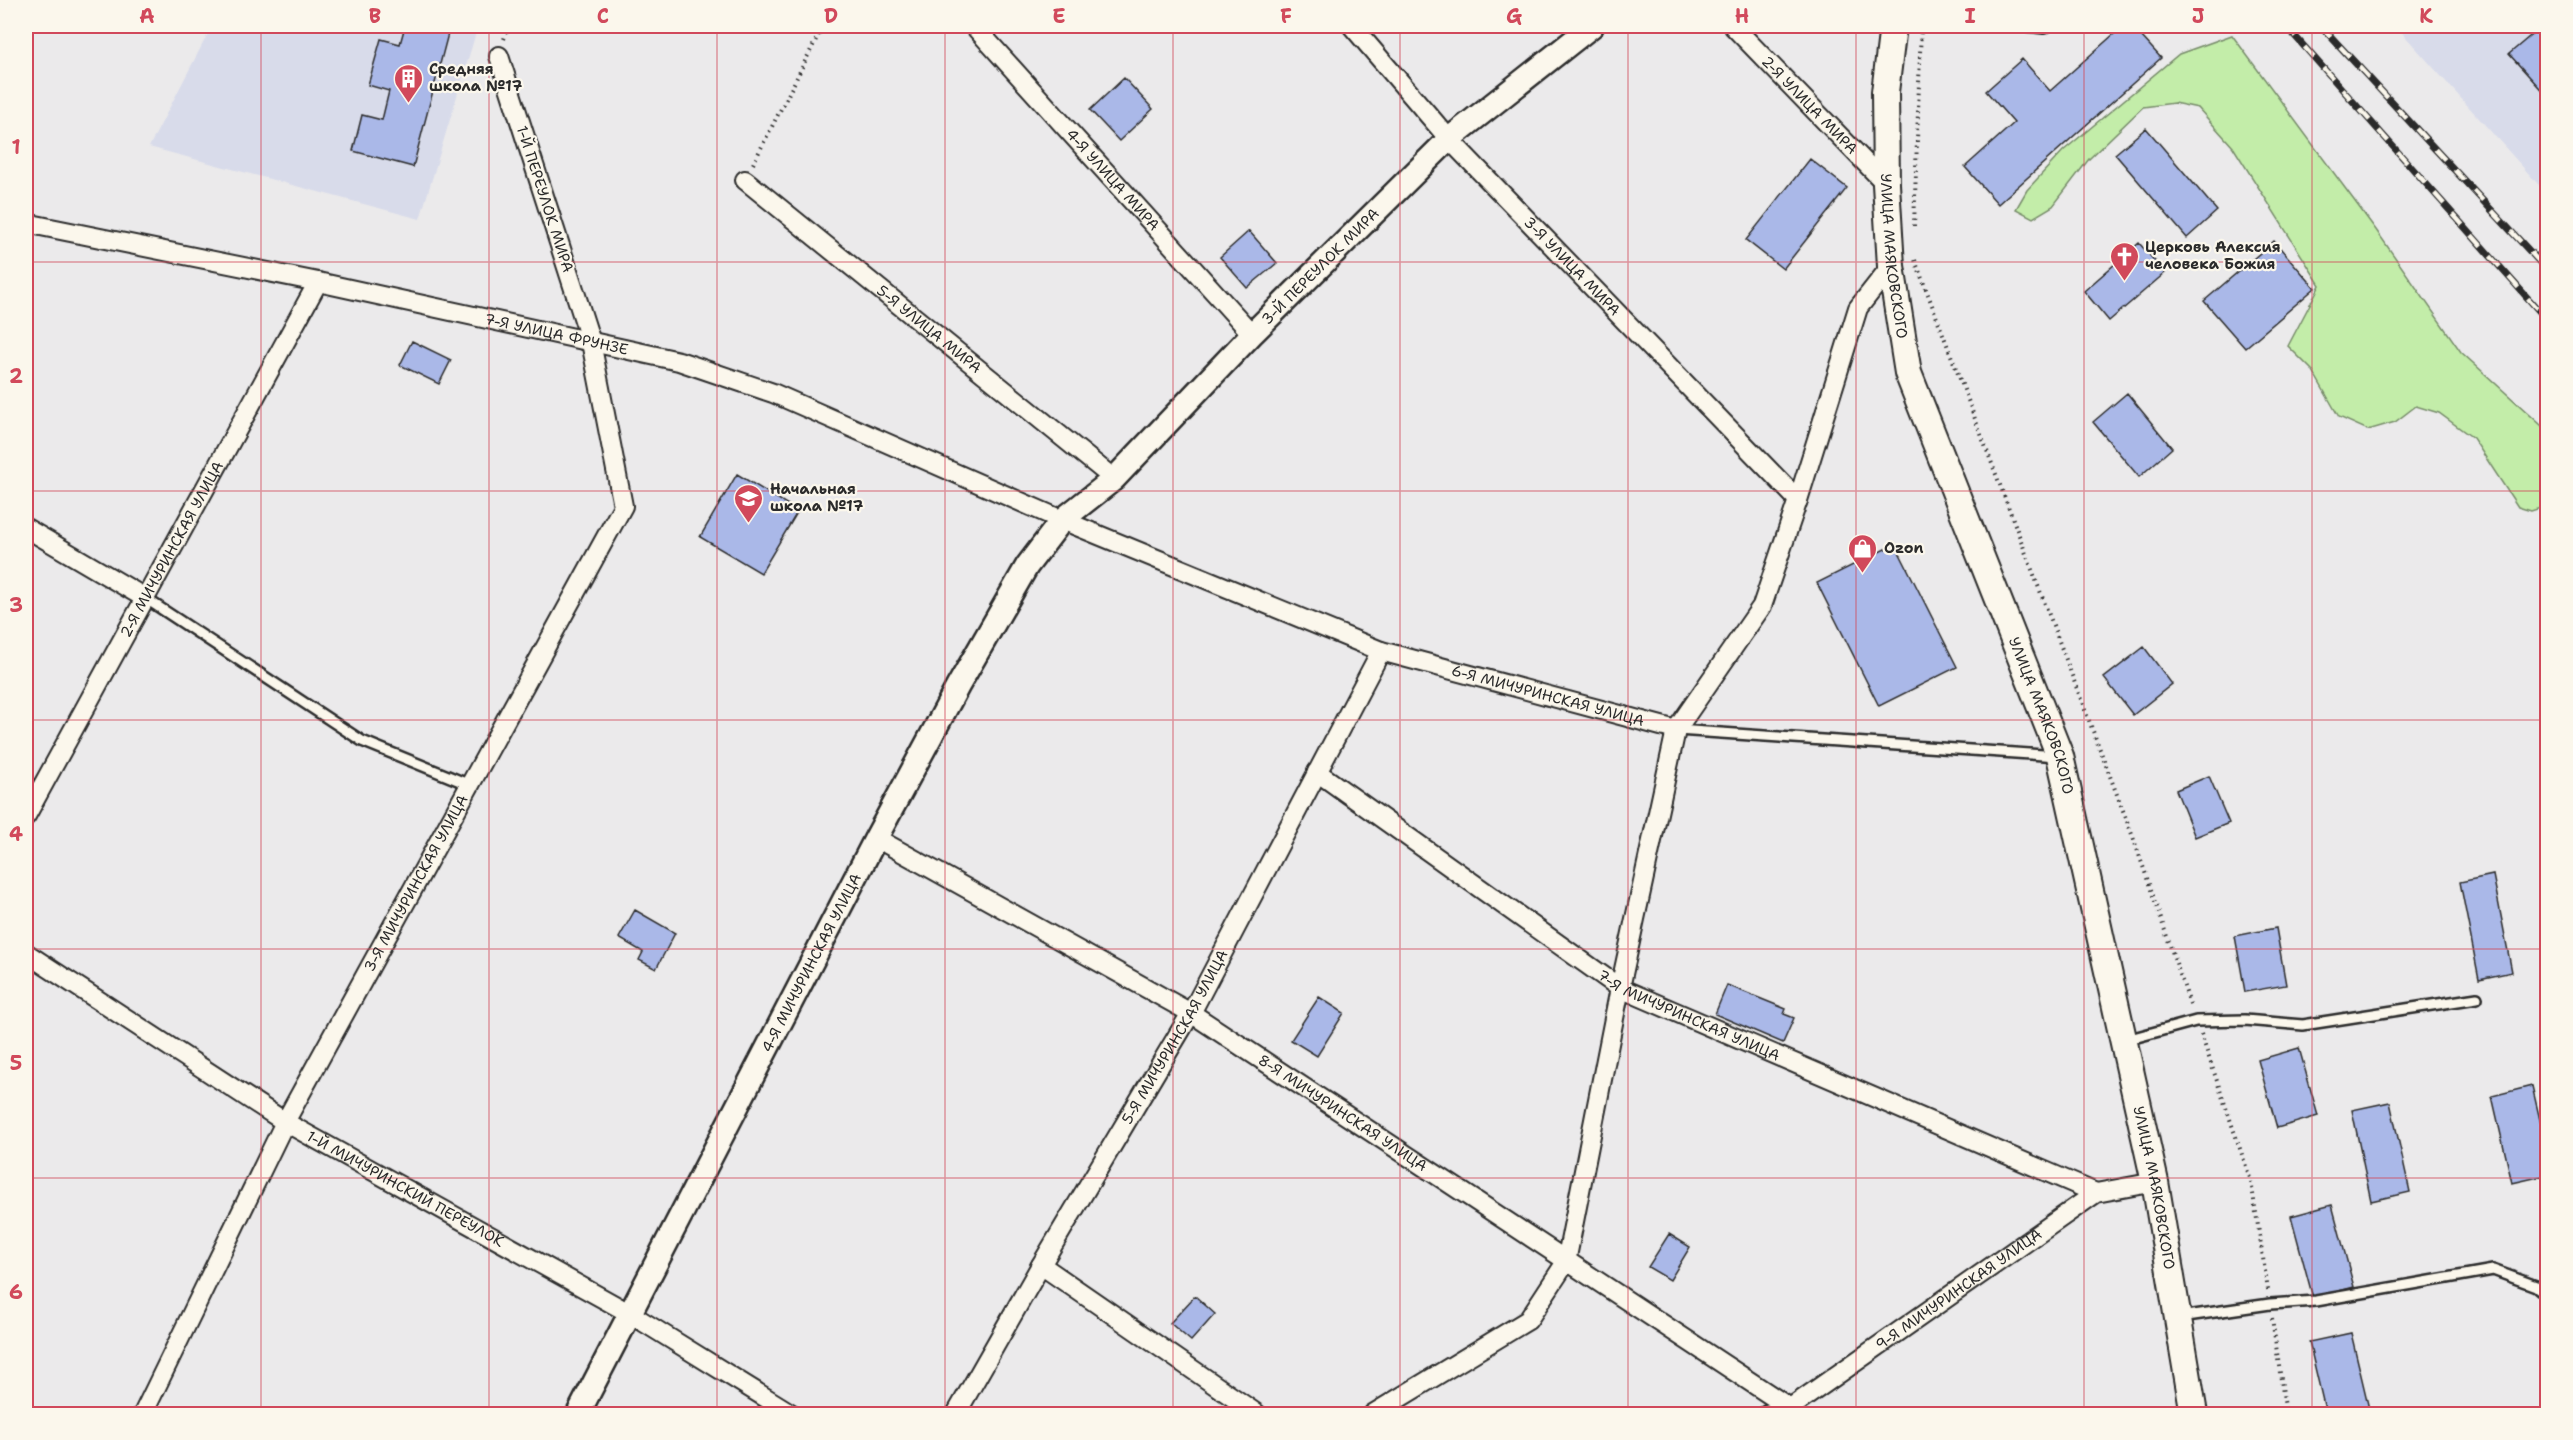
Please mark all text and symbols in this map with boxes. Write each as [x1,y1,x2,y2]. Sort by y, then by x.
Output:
text: A [139,3,155,29]
text: B [369,3,381,29]
text: C [597,3,609,29]
text: D [824,3,838,29]
text: E [1052,3,1066,29]
text: F [1280,3,1292,29]
text: G [1506,3,1522,29]
text: H [1735,3,1749,29]
text: I [1964,3,1976,29]
text: J [2192,3,2205,29]
text: K [2419,3,2433,29]
street label: 2-Я УЛИЦА МИРА [1757,51,1862,159]
place label: Средняя школа №17 [429,59,523,96]
building icon: Средняя школа №17 [392,62,424,104]
street label: 1-Й ПЕРЕУЛОК МИРА [512,123,579,275]
street label: 4-Я УЛИЦА МИРА [1061,124,1164,235]
text: 1 [11,134,21,160]
street label: УЛИЦА МАЯКОВСКОГО [1876,173,1912,340]
street label: 3-Й ПЕРЕУЛОК МИРА [1257,204,1383,329]
street label: 3-Я УЛИЦА МИРА [1520,212,1625,320]
place label: Церковь Алексия человека Божия [2145,237,2281,274]
church icon: Церковь Алексия человека Божия [2108,240,2140,282]
street label: 5-Я УЛИЦА МИРА [873,281,986,378]
street label: 7-Я УЛИЦА ФРУНЗЕ [483,309,630,360]
text: 2 [9,363,23,389]
street label: 2-Я МИЧУРИНСКАЯ УЛИЦА [116,458,228,641]
place label: Начальная школа №17 [770,479,864,516]
school or university icon: Начальная школа №17 [733,482,765,524]
shop icon: Ozon [1847,532,1879,574]
place label: Ozon [1884,538,1924,558]
text: 3 [9,592,23,618]
street label: УЛИЦА МАЯКОВСКОГО [2004,634,2078,796]
street label: 6-Я МИЧУРИНСКАЯ УЛИЦА [1449,660,1647,731]
street label: 3-Я МИЧУРИНСКАЯ УЛИЦА [359,791,473,975]
text: 4 [9,821,23,847]
street label: 4-Я МИЧУРИНСКАЯ УЛИЦА [757,870,866,1056]
street label: 5-Я МИЧУРИНСКАЯ УЛИЦА [1117,946,1232,1128]
street label: 7-Я МИЧУРИНСКАЯ УЛИЦА [1594,965,1783,1066]
text: 5 [10,1050,22,1076]
street label: 8-Я МИЧУРИНСКАЯ УЛИЦА [1254,1050,1431,1176]
street label: УЛИЦА МАЯКОВСКОГО [2128,1104,2180,1271]
street label: 1-Й МИЧУРИНСКИЙ ПЕРЕУЛОК [303,1126,508,1252]
street label: 9-Я МИЧУРИНСКАЯ УЛИЦА [1872,1224,2046,1355]
text: 6 [9,1279,23,1305]

